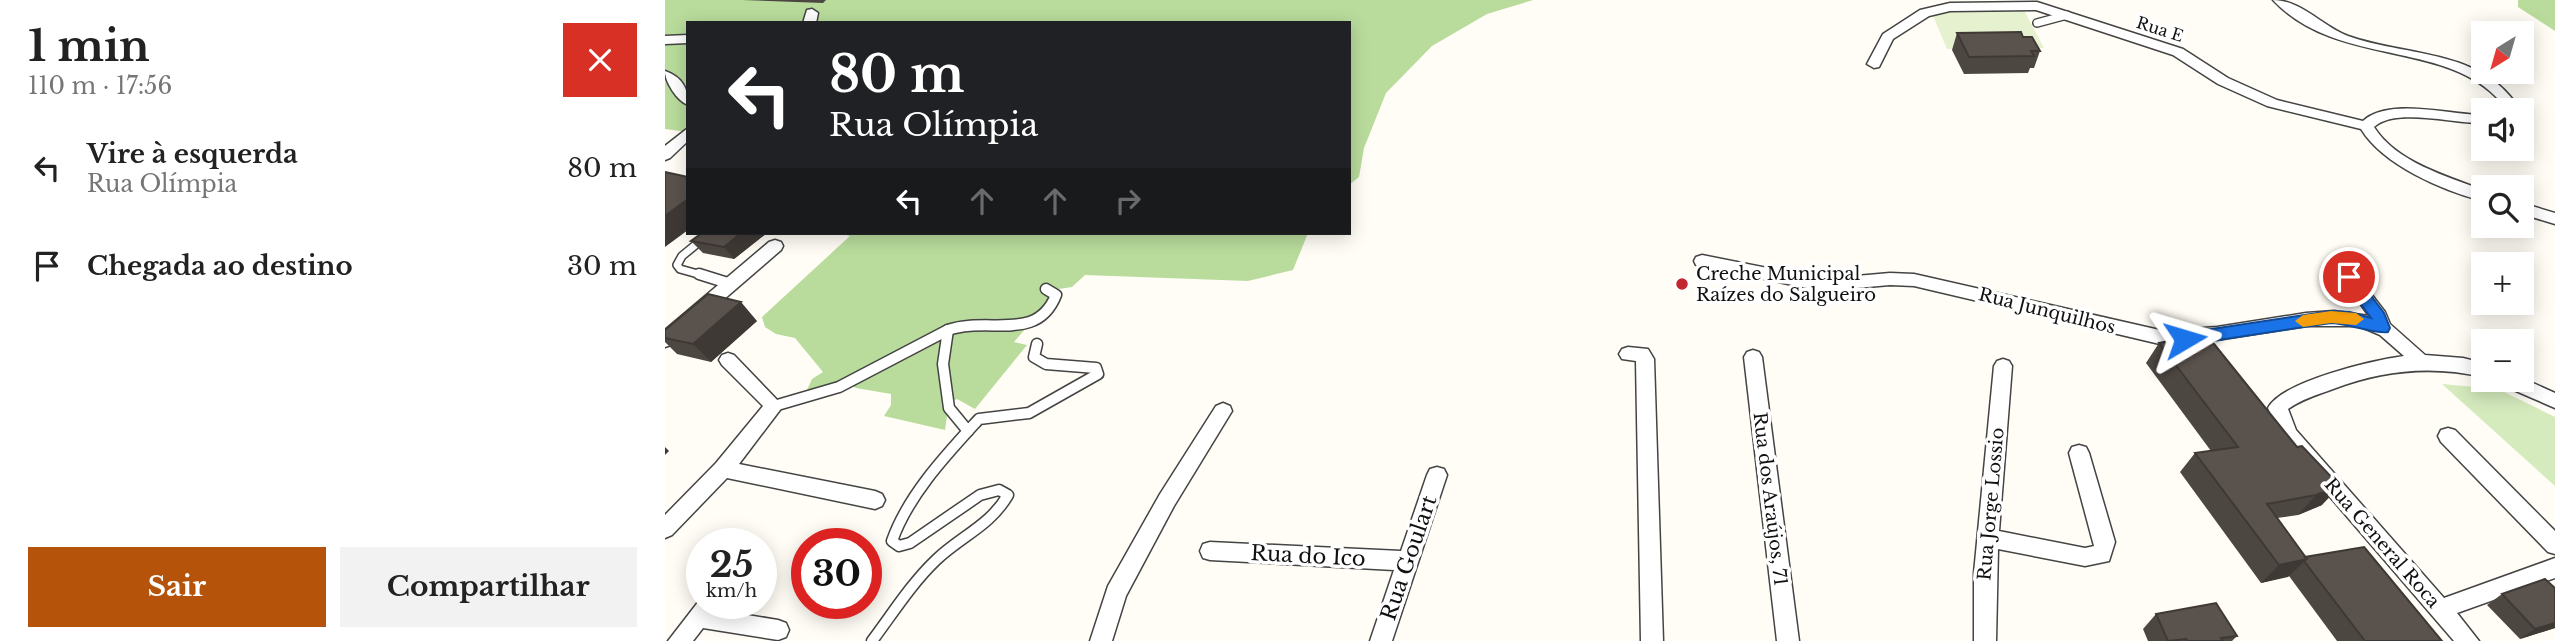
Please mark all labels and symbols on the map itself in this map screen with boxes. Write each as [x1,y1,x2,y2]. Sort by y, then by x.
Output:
street label: Rua E [2134,12,2186,46]
north arrow [2471,21,2534,84]
pin [2319,247,2379,307]
place label: Creche Municipal Raízes do Salgueiro [1696,263,1876,306]
marker: Creche Municipal Raízes do Salgueiro [1674,276,1690,292]
street label: Rua Junquilhos [1976,283,2118,339]
position arrow [2148,302,2222,376]
street label: Rua dos Araújos, 71 [1748,411,1792,587]
street label: Rua Jorge Lossio [1973,427,2009,581]
street label: Rua General Roca [2320,474,2444,612]
street label: Rua Goulart [1375,492,1443,624]
speed limit sign: 30 [791,528,882,619]
street label: Rua do Ico [1250,540,1366,572]

